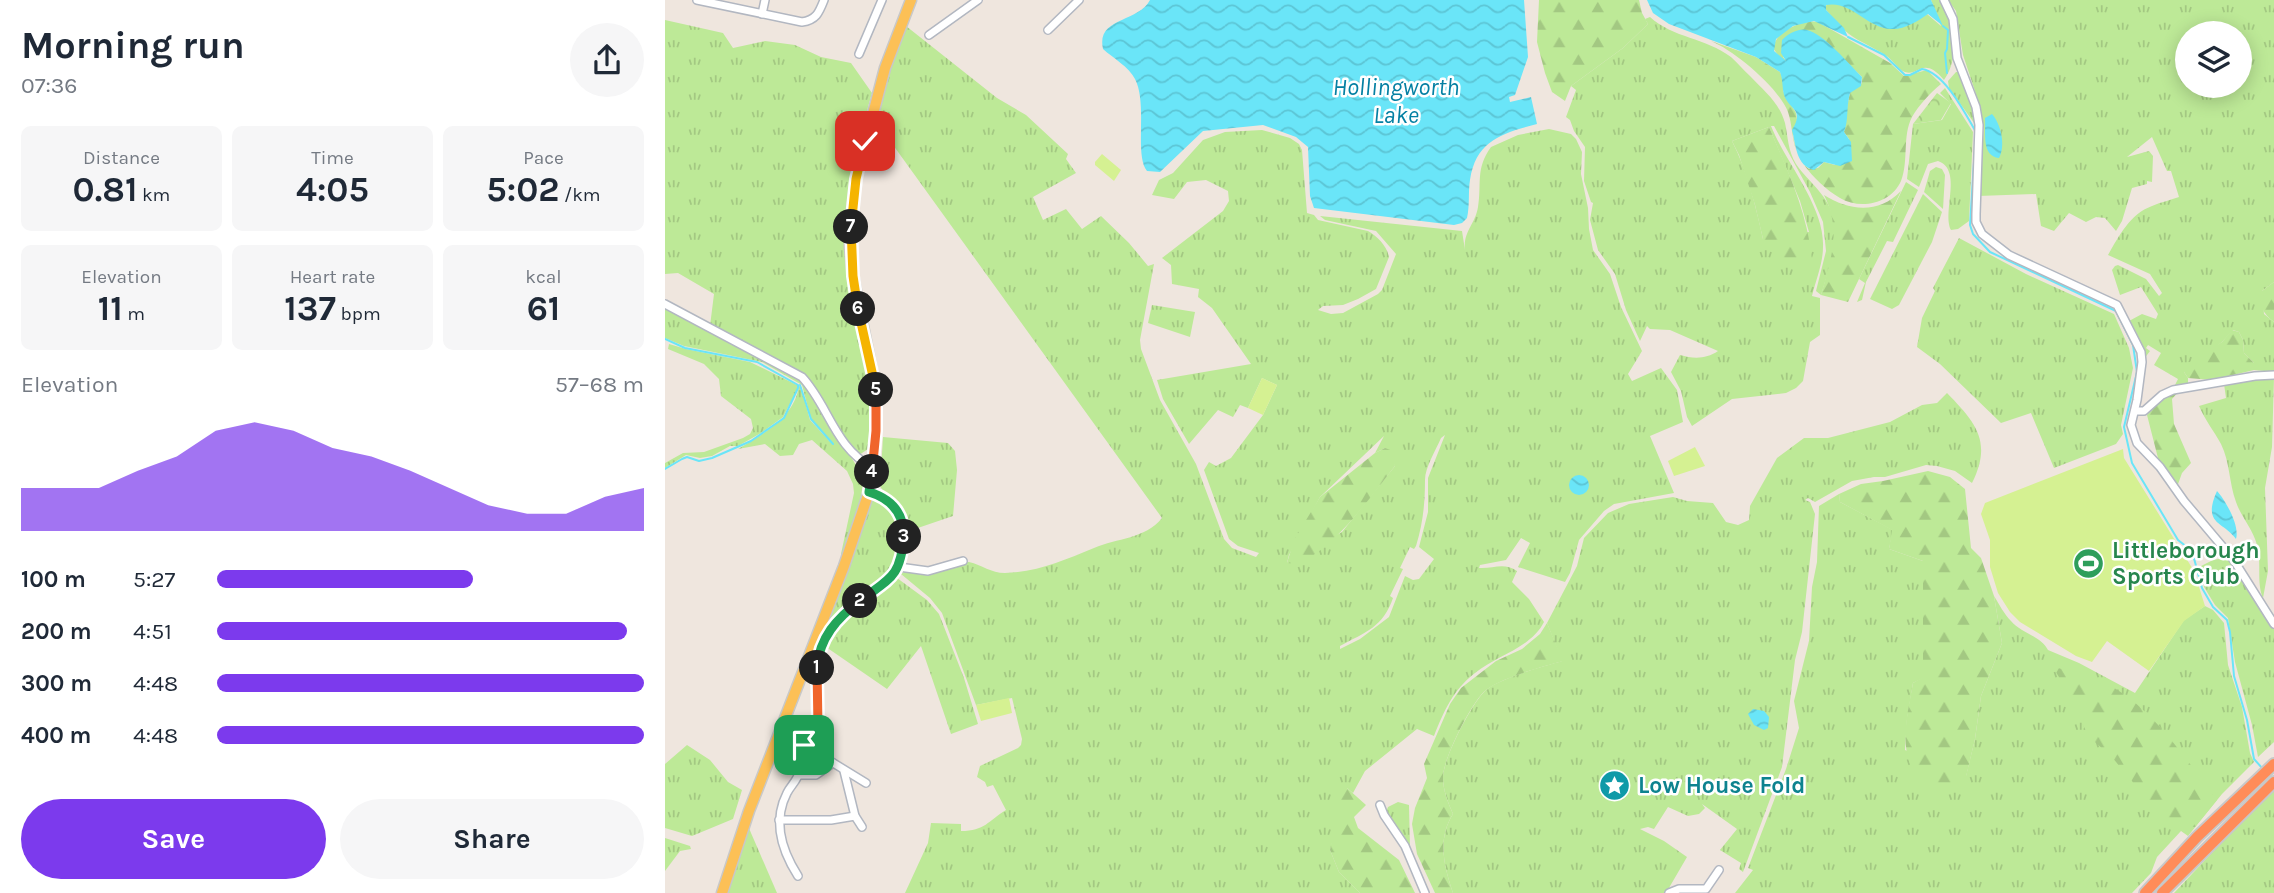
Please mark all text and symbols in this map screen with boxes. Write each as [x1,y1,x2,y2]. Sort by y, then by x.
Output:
map controls [2175,21,2252,98]
button: layers [2175,21,2252,98]
text: Morning run [21,23,245,68]
button: share [570,23,644,97]
text: 07:36 [21,72,78,99]
water label: Hollingworth Lake [1333,73,1459,129]
pin [835,111,895,171]
icon: check [846,122,884,160]
text: Distance [83,147,160,169]
text: Time [311,147,354,169]
text: Pace [523,147,564,169]
text: 0.81 [73,169,137,210]
text: 4:05 [296,169,369,210]
text: 5:02 [486,169,559,210]
text: km [137,184,170,206]
text: /km [559,184,601,206]
pin: 7 [833,210,869,244]
text: 7 [846,215,855,237]
text: Elevation [81,266,162,288]
text: Heart rate [290,266,375,288]
text: kcal [525,266,562,288]
text: 11 [98,288,123,329]
text: 137 [284,288,336,329]
text: 61 [527,288,560,329]
pin: 6 [841,292,875,326]
text: 6 [852,297,863,319]
text: m [123,303,145,325]
text: bpm [336,303,381,325]
text: Elevation [21,371,118,398]
text: 57–68 m [555,371,644,398]
pin: 5 [859,372,893,408]
text: 5 [870,378,881,400]
pin: 4 [855,454,889,490]
text: 4 [866,460,877,482]
pin: 3 [887,520,921,554]
text: 3 [898,525,909,547]
place label: Littleborough Sports Club [2112,537,2260,590]
sports icon: Littleborough Sports Club [2072,546,2106,580]
text: 100 m [21,566,86,593]
text: 5:27 [133,566,175,593]
pin: 2 [843,584,877,618]
text: 2 [854,589,865,611]
text: 200 m [21,618,92,645]
text: 4:51 [133,618,172,645]
pin: 1 [799,650,835,686]
text: 1 [813,656,820,678]
text: 300 m [21,670,92,697]
text: 4:48 [133,670,178,697]
pin [774,715,834,775]
text: 400 m [21,722,91,749]
text: 4:48 [133,722,178,749]
icon: arrive [785,726,823,764]
place icon: Low House Fold [1598,768,1632,802]
place label: Low House Fold [1638,772,1805,799]
button: Save [21,799,326,879]
button: Share [340,799,644,879]

